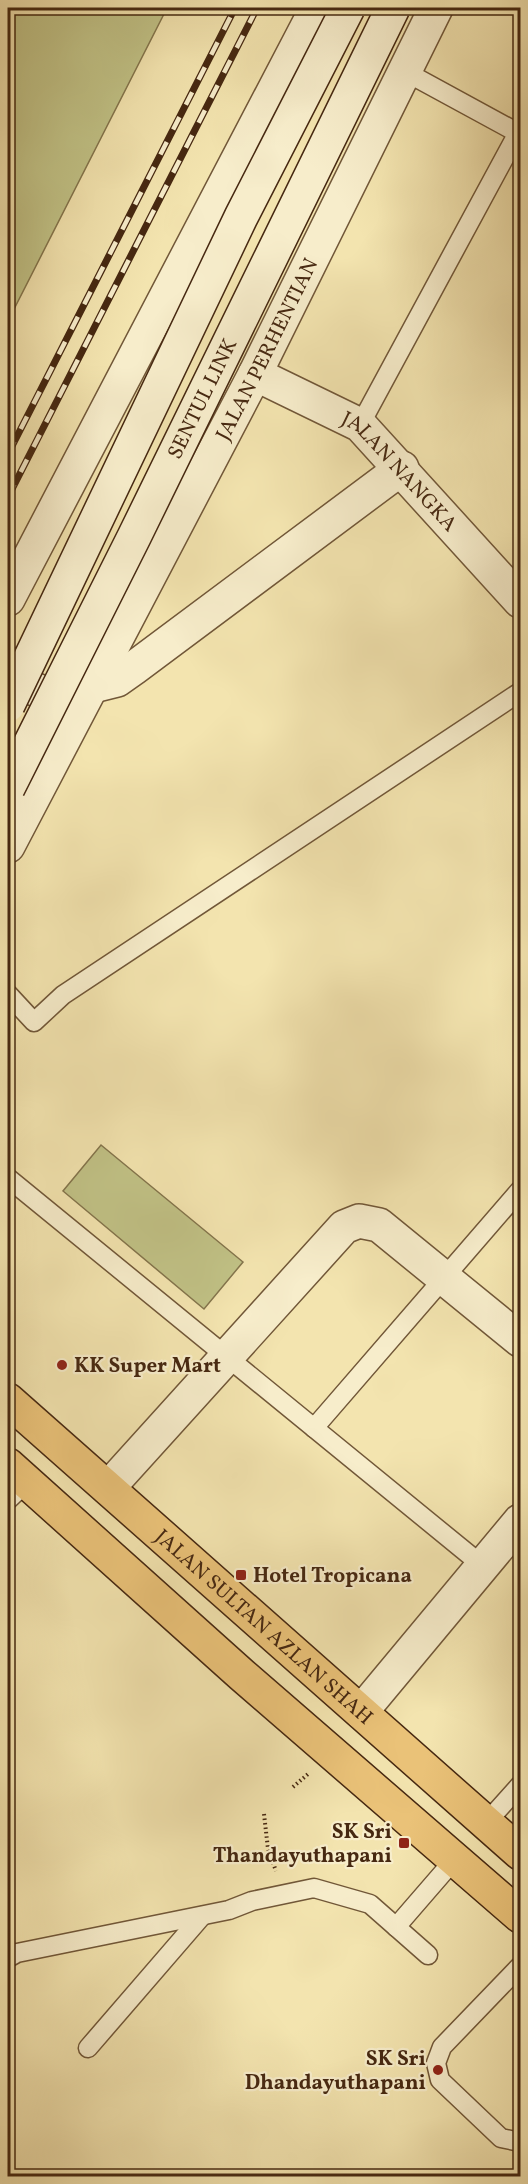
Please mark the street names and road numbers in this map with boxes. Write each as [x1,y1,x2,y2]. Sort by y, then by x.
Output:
street label: JALAN PERHENTIAN [210,254,326,446]
street label: SENTUL LINK [161,334,245,465]
street label: JALAN NANGKA [336,405,463,539]
street label: JALAN SULTAN AZLAN SHAH [148,1523,379,1732]

